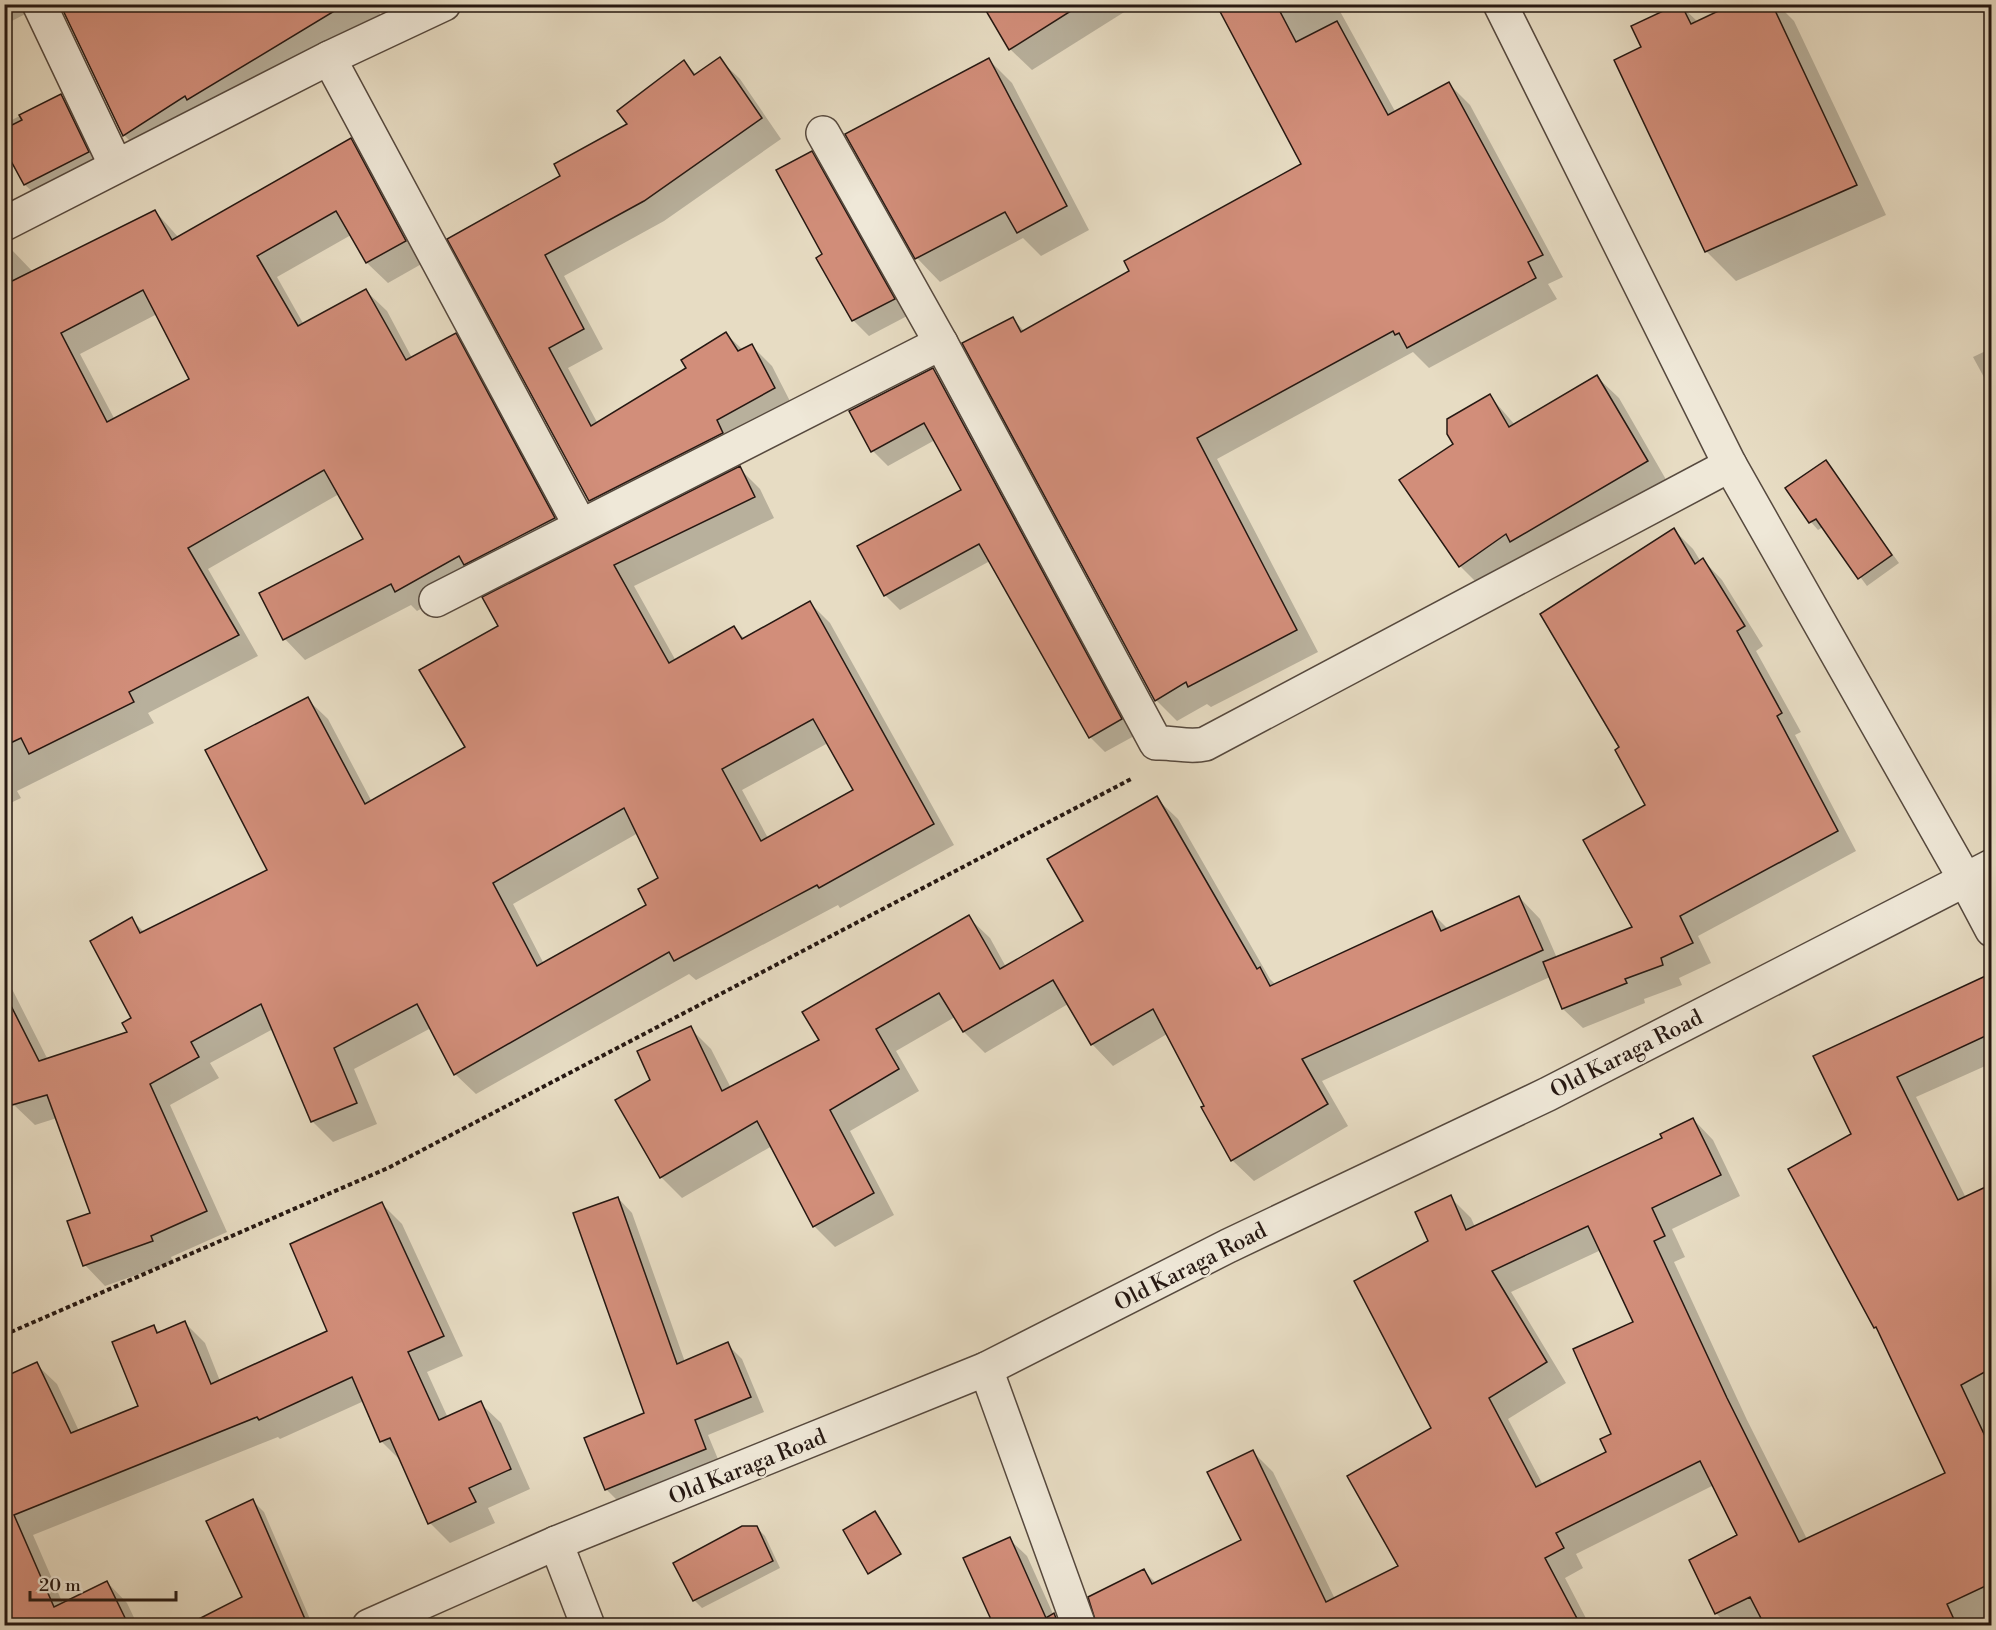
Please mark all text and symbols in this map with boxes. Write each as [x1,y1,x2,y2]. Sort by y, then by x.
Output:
street label: Old Karaga Road [1546,1004,1708,1104]
street label: Old Karaga Road [1110,1217,1272,1317]
street label: Old Karaga Road [665,1423,831,1511]
scale bar [30,1564,176,1602]
text: 20 m [39,1574,81,1597]

